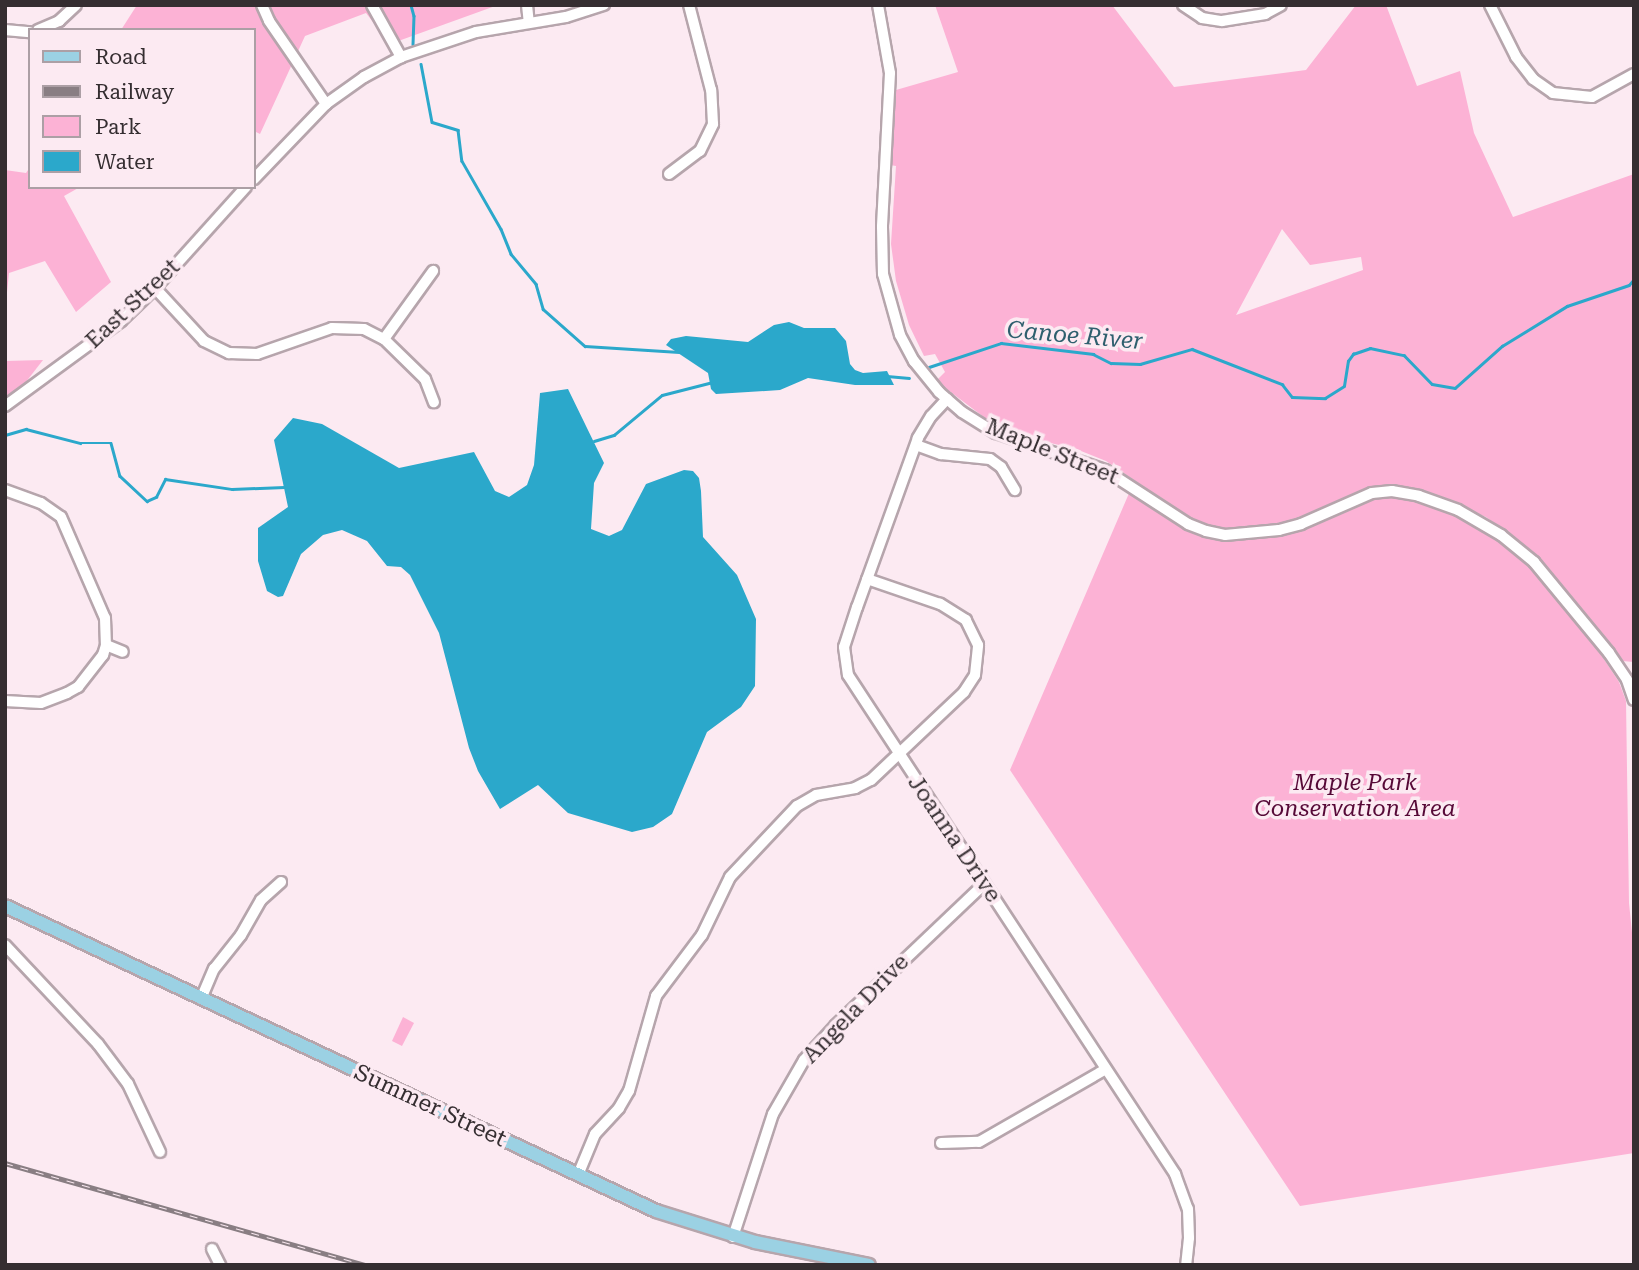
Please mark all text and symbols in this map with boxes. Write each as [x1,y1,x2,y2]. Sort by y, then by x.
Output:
legend [28,28,256,189]
text: Road [95,45,147,69]
text: Railway [95,80,174,104]
text: Park [95,115,141,139]
text: Water [95,150,154,174]
street label: East Street [80,253,186,355]
water label: Canoe River [1006,316,1144,356]
street label: Maple Street [982,413,1122,491]
park label: Maple Park Conservation Area [1254,769,1456,823]
street label: Joanna Drive [901,770,1007,908]
street label: Angela Drive [797,949,915,1069]
street label: Summer Street [350,1059,510,1153]

